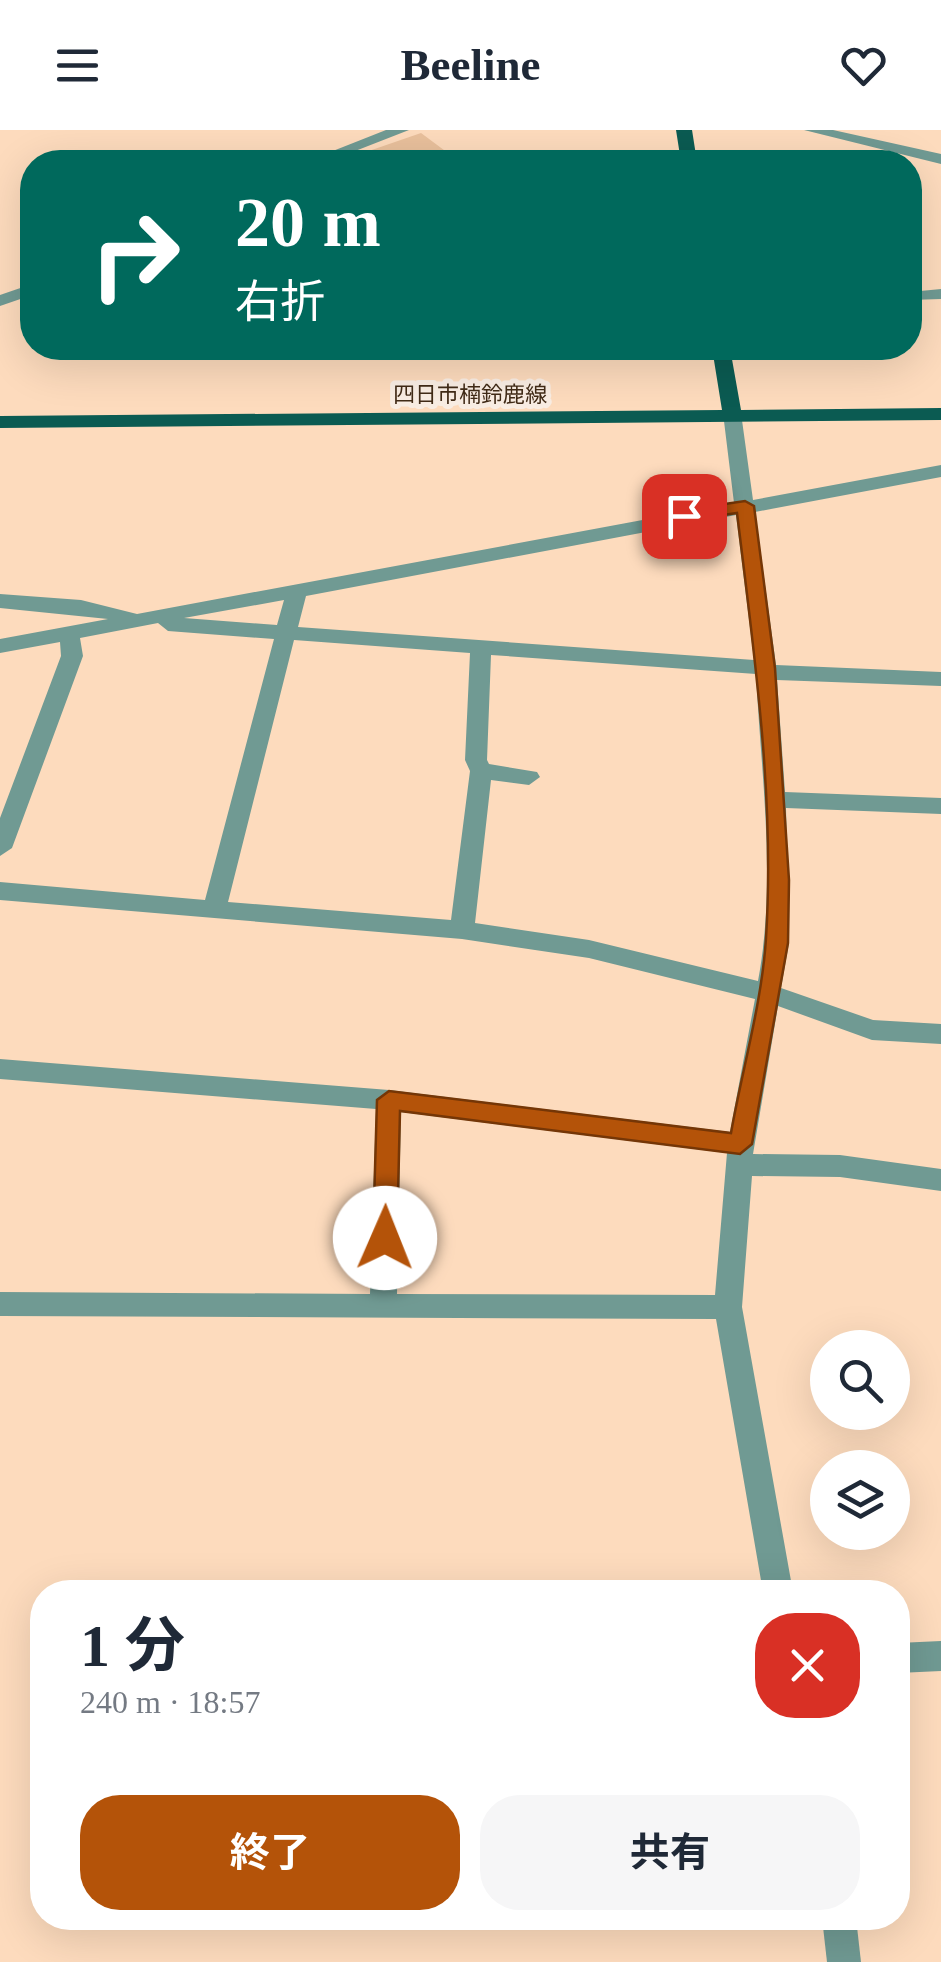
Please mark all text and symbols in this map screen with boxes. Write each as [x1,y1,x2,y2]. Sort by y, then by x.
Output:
icon: menu [50,38,105,93]
icon: heart [836,38,891,93]
text: Beeline [401,40,540,90]
text: 20 m [235,184,381,261]
icon: right [70,190,200,320]
text: 右折 [235,277,325,327]
street label: 四日市楠鈴鹿線 [393,382,547,407]
pin [642,474,727,559]
icon: arrive [657,489,712,544]
position arrow [333,1186,437,1290]
map controls [810,1330,910,1550]
button: search [810,1330,910,1430]
button: layers [810,1450,910,1550]
text: 1 分 [80,1613,185,1679]
button: close [755,1613,860,1718]
text: 240 m · 18:57 [80,1684,260,1720]
button: 終了 [80,1795,460,1910]
button: 共有 [480,1795,860,1910]

